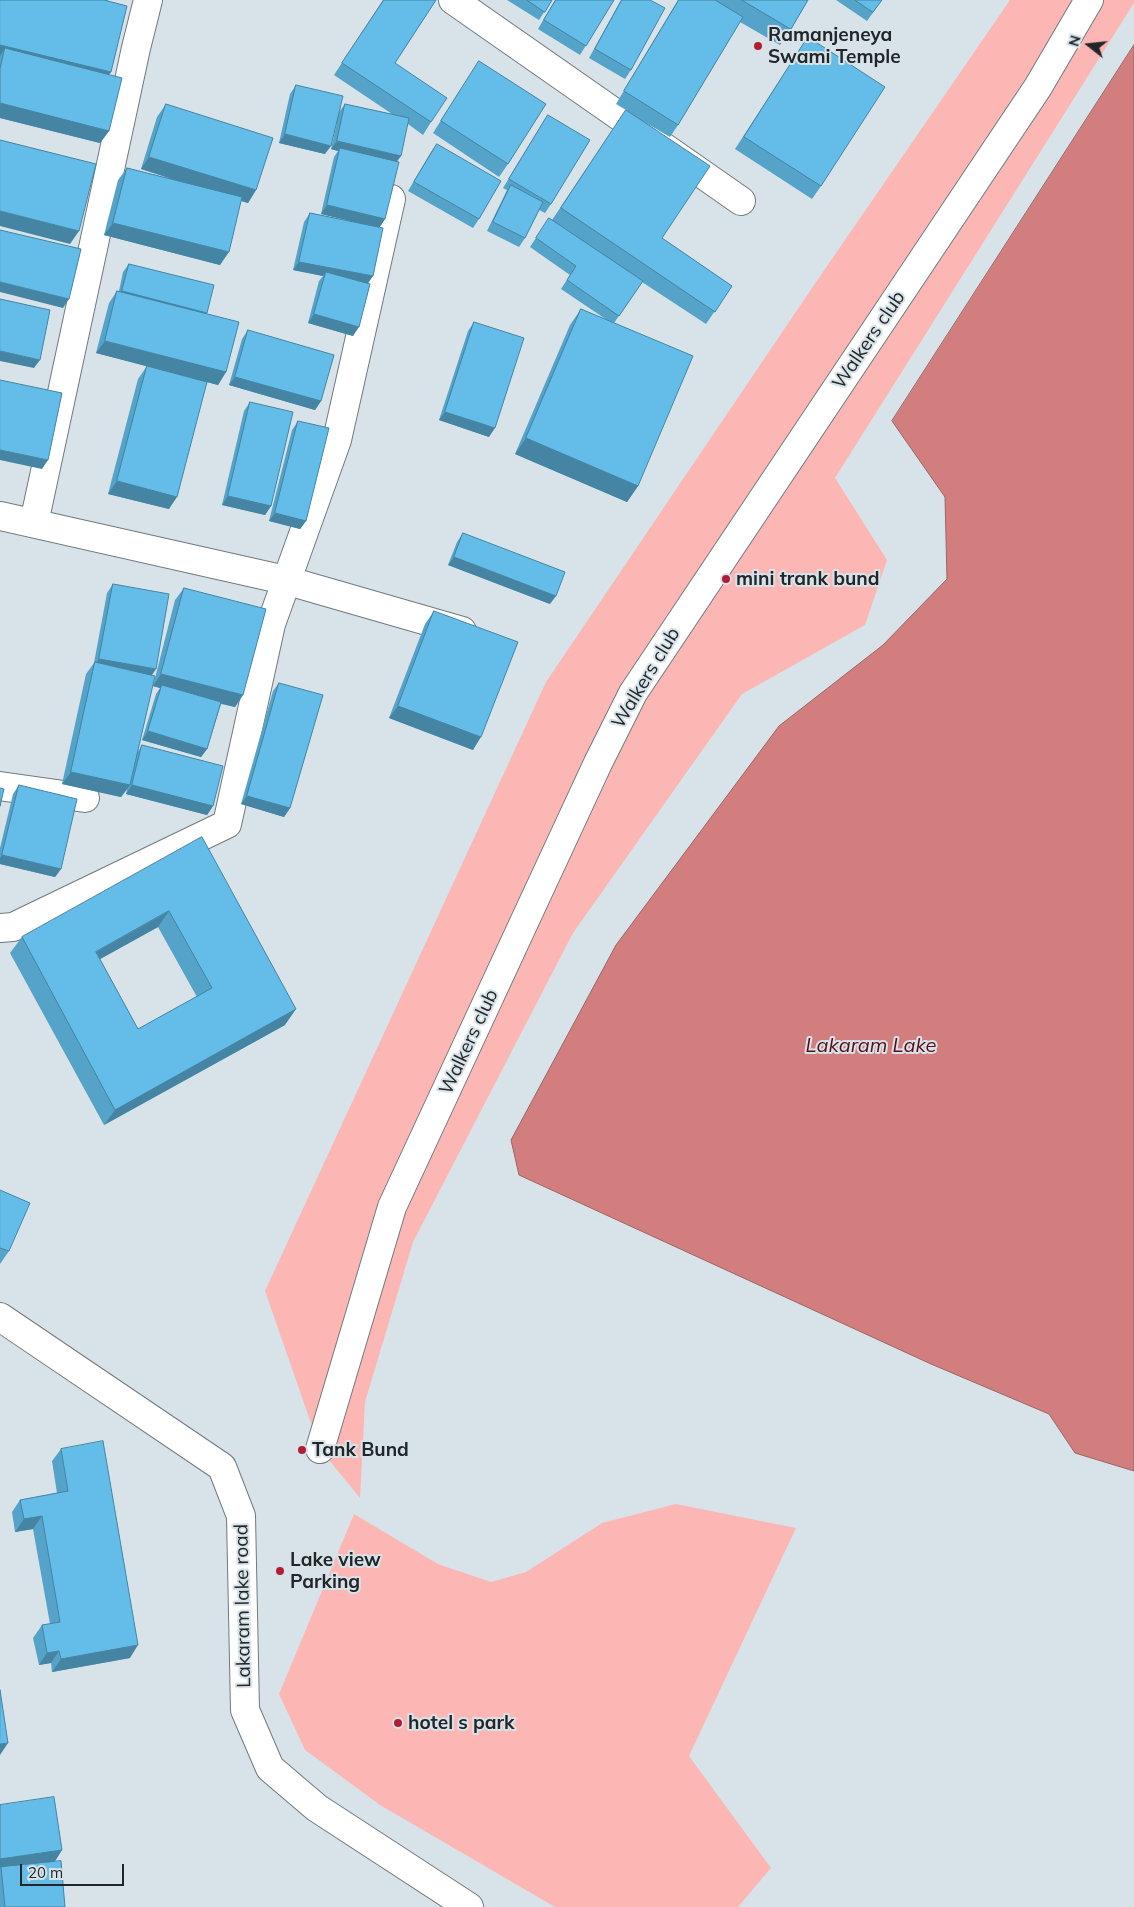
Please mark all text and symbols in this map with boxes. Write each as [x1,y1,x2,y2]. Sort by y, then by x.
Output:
north arrow [1064,20,1114,70]
place label: Ramanjeneya Swami Temple [768,24,901,68]
text: N [1064,33,1085,48]
marker: Ramanjeneya Swami Temple [752,40,764,52]
street label: Walkers club [828,287,910,393]
place label: mini trank bund [736,568,880,590]
marker: mini trank bund [720,573,732,585]
street label: Walkers club [607,624,685,732]
street label: Walkers club [435,986,503,1098]
water label: Lakaram Lake [806,1034,936,1058]
place label: Tank Bund [312,1439,409,1461]
marker: Tank Bund [296,1444,308,1456]
street label: Lakaram lake road [230,1524,256,1688]
place label: Lake view Parking [290,1549,381,1593]
marker: Lake view Parking [274,1565,286,1577]
place label: hotel s park [408,1712,515,1734]
marker: hotel s park [392,1717,404,1729]
scale bar [22,1854,126,1886]
text: 20 m [28,1863,63,1882]

